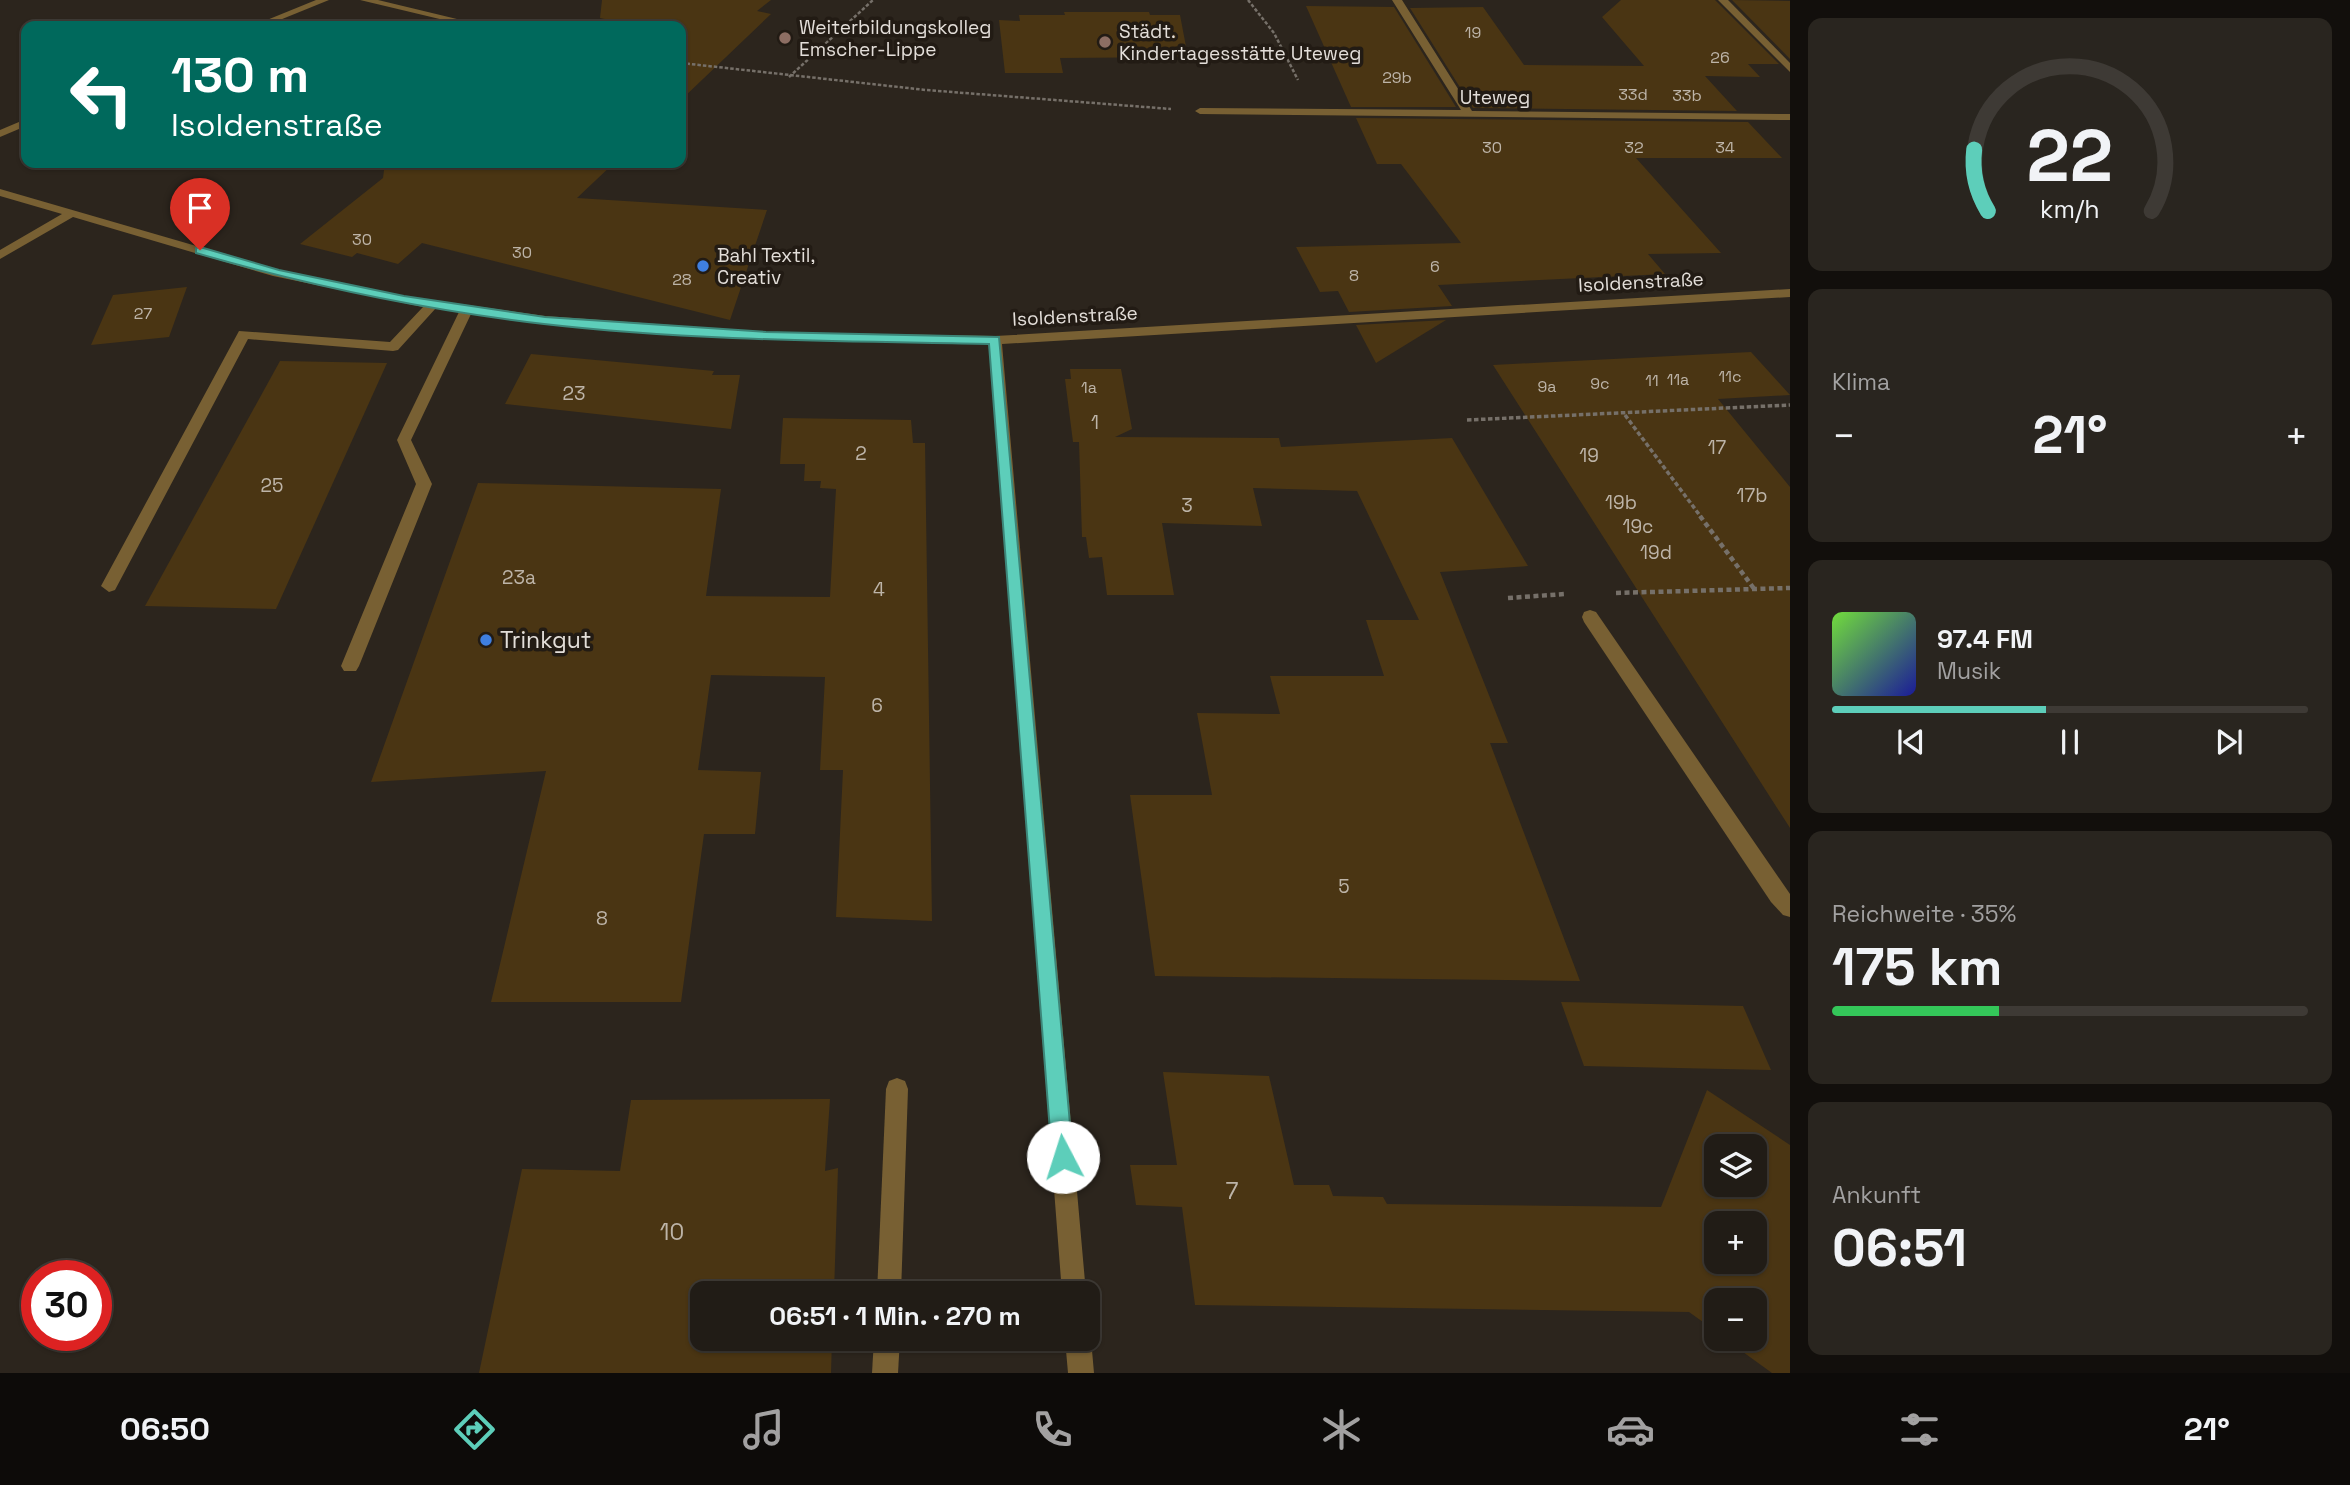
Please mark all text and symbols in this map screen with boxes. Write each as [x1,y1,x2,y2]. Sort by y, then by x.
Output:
place label: Weiterbildungskolleg Emscher-Lippe [799,15,992,62]
place label: Städt. Kindertagesstätte Uteweg [1119,19,1361,66]
house number: 19 [1465,22,1481,43]
marker: Weiterbildungskolleg Emscher-Lippe [777,30,793,46]
marker: Städt. Kindertagesstätte Uteweg [1097,34,1113,50]
text: 130 m [171,44,309,106]
house number: 26 [1710,47,1730,68]
icon: left [56,49,147,140]
house number: 29b [1382,67,1412,88]
house number: 33d [1618,84,1648,105]
street label: Uteweg [1460,85,1530,110]
house number: 33b [1672,85,1702,106]
text: Isoldenstraße [171,105,383,145]
text: 22 [2027,109,2113,202]
house number: 30 [1482,137,1502,158]
house number: 32 [1624,137,1644,158]
house number: 34 [1715,137,1735,158]
pin [170,178,230,250]
icon: arrive [181,189,219,227]
text: km/h [2040,192,2100,224]
house number: 30 [352,229,372,250]
house number: 30 [512,242,532,263]
place label: Bahl Textil, Creativ [717,243,815,290]
house number: 6 [1430,256,1440,277]
marker: Bahl Textil, Creativ [695,258,711,274]
house number: 8 [1349,265,1359,286]
street label: Isoldenstraße [1578,266,1704,298]
house number: 28 [672,269,692,290]
street label: Isoldenstraße [1012,300,1138,332]
house number: 27 [134,303,152,324]
house number: 11c [1719,366,1741,387]
text: Klima [1832,367,1890,397]
house number: 11a [1667,369,1689,390]
house number: 11 [1645,370,1659,391]
house number: 9c [1590,373,1610,394]
house number: 9a [1538,376,1557,397]
house number: 1a [1081,377,1097,398]
house number: 23 [563,381,585,406]
text: 21° [2033,402,2107,468]
house number: 1 [1091,410,1099,435]
text: − [1832,412,1856,460]
text: + [2284,412,2308,460]
house number: 17 [1708,435,1727,460]
house number: 2 [855,441,867,466]
house number: 19 [1579,443,1599,468]
house number: 25 [261,473,283,498]
house number: 17b [1737,483,1767,508]
house number: 19b [1605,490,1637,515]
house number: 3 [1181,493,1193,518]
house number: 19c [1623,514,1653,539]
house number: 19d [1640,540,1672,565]
house number: 23a [502,565,536,590]
house number: 4 [873,577,885,602]
text: 97.4 FM [1937,622,2033,656]
place label: Trinkgut [500,625,591,655]
marker: Trinkgut [478,632,494,648]
text: Musik [1937,656,2001,686]
house number: 6 [871,693,883,718]
icon: previous [1892,723,1930,761]
icon: pause [2051,723,2089,761]
icon: next [2210,723,2248,761]
house number: 5 [1338,874,1350,899]
text: Reichweite · 35% [1832,899,2016,929]
house number: 8 [596,906,608,931]
text: 175 km [1832,934,2002,1000]
position arrow [1026,1120,1100,1194]
map controls [1704,1134,1767,1351]
button: layers [1704,1134,1767,1197]
house number: 7 [1226,1176,1239,1206]
text: Ankunft [1832,1180,1921,1210]
button: + [1704,1211,1767,1274]
text: 06:51 [1832,1215,1967,1281]
house number: 10 [660,1217,684,1247]
speed limit sign: 30 [21,1260,112,1351]
button: − [1704,1288,1767,1351]
text: 06:51 · 1 Min. · 270 m [769,1299,1021,1333]
icon: directions [450,1405,499,1454]
icon: music [739,1405,788,1454]
icon: phone [1028,1405,1077,1454]
icon: climate [1317,1405,1366,1454]
icon: car [1606,1405,1655,1454]
icon: filters [1895,1405,1944,1454]
text: 06:50 [120,1409,210,1449]
text: 21° [2184,1409,2230,1449]

